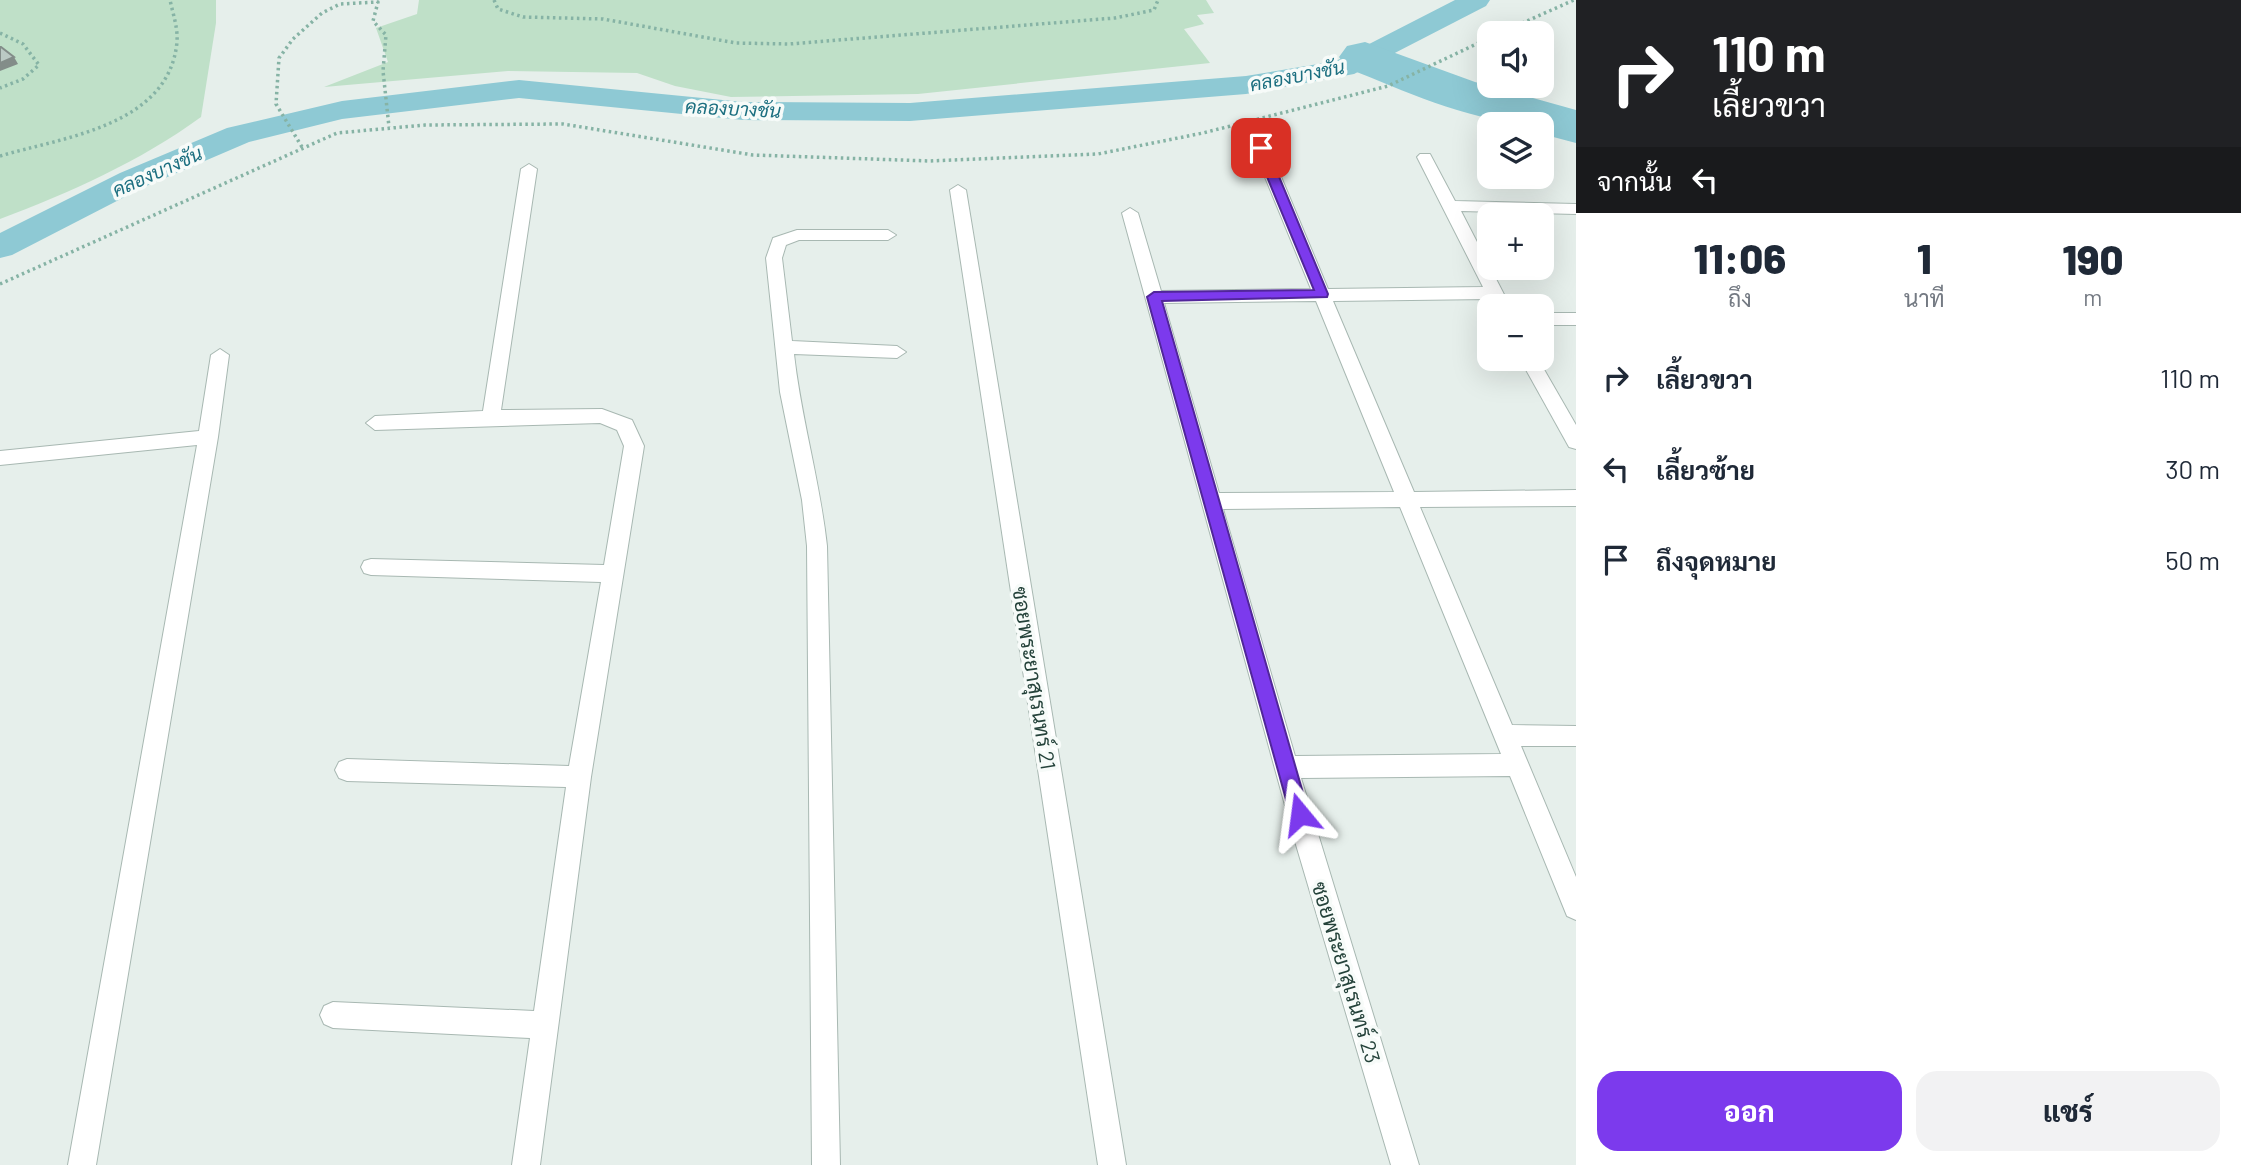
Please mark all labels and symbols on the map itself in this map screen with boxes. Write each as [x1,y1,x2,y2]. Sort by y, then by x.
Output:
water label: คลองบางชัน [1248,55,1346,95]
water label: คลองบางชัน [684,94,782,122]
pin [1231,118,1291,178]
water label: คลองบางชัน [108,141,206,201]
street label: ซอยพระยาสุเรนทร์ 21 [1005,585,1062,772]
position arrow [1263,777,1337,851]
street label: ซอยพระยาสุเรนทร์ 23 [1305,878,1386,1067]

